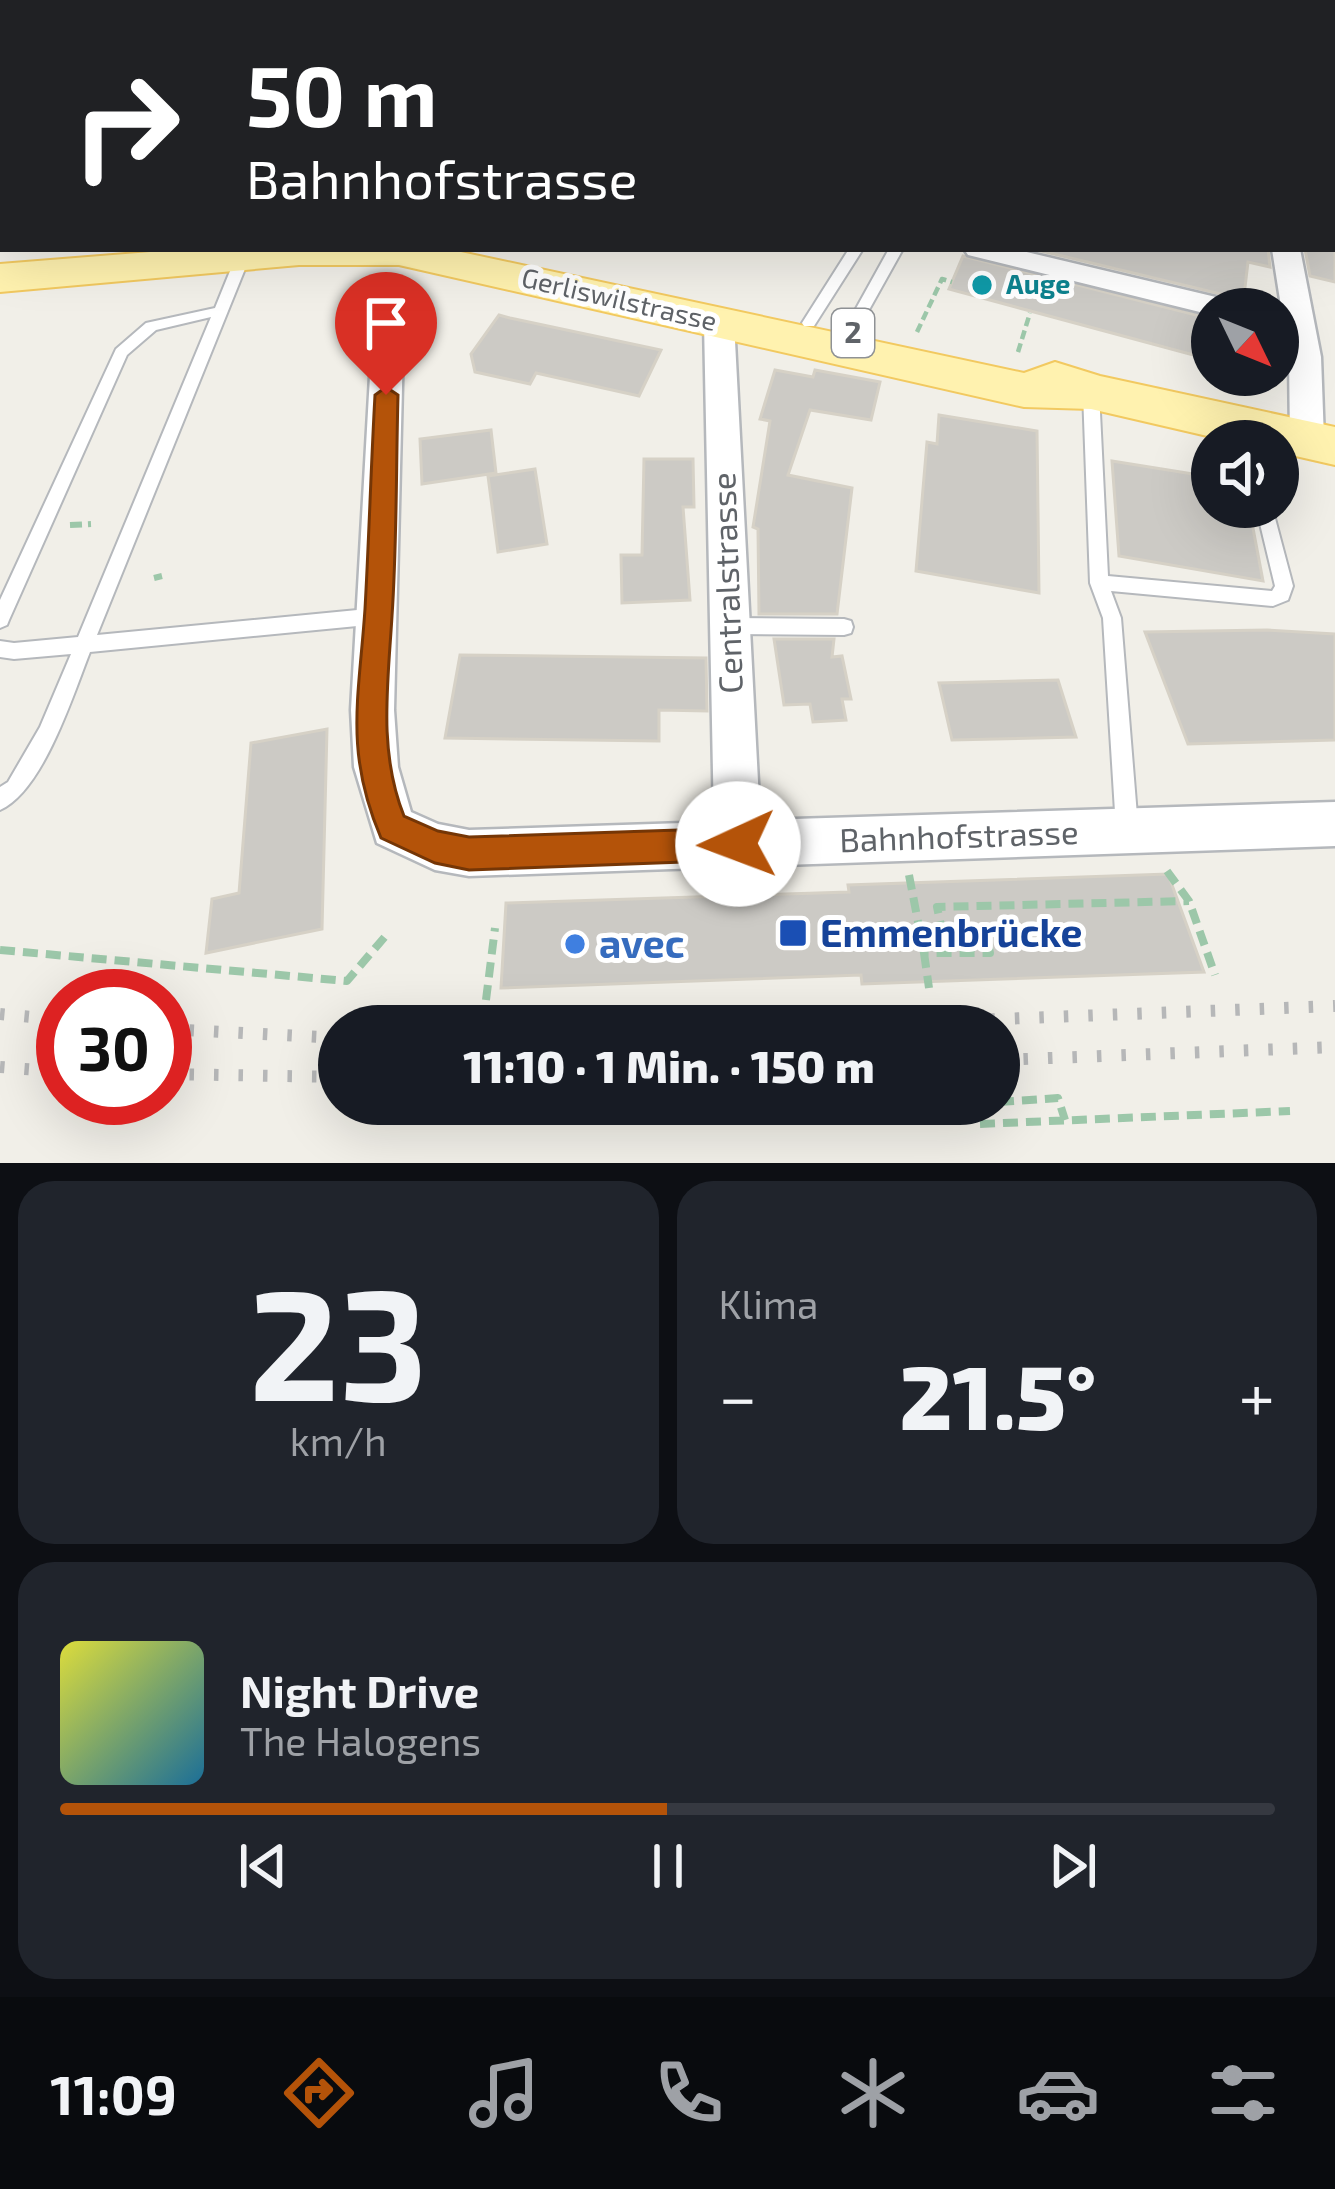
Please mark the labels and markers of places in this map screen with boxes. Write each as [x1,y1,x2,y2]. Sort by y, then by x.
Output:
place label: Auge [1006,267,1070,299]
pin [335,272,437,395]
marker: Auge [969,272,995,298]
place label: Emmenbrücke [820,908,1083,955]
marker: Emmenbrücke [777,917,809,949]
place label: avec [599,919,685,966]
marker: avec [562,931,588,957]

